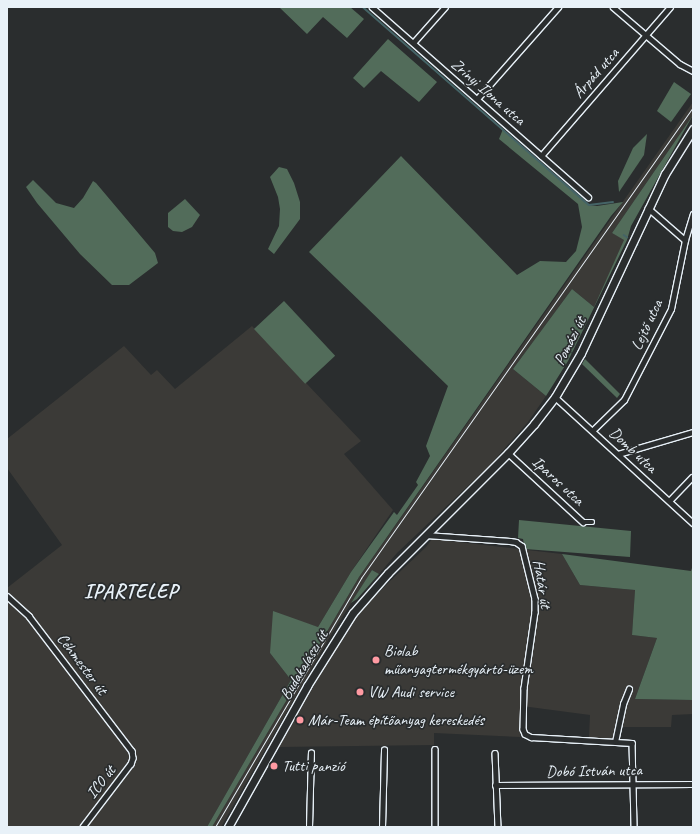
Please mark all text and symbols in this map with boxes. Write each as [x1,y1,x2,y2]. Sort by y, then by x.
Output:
street label: Árpád utca [569,44,623,102]
street label: Zrínyi Ilona utca [447,55,529,129]
street label: Lejtő utca [627,297,667,353]
street label: Pomázi út [550,314,590,368]
street label: Domb utca [605,423,661,477]
street label: Iparos utca [528,452,588,510]
street label: Határ út [529,558,555,610]
district label: IPARTELEP [84,579,178,603]
street label: Budakalászi út [276,627,332,703]
street label: Céhmester út [53,629,111,699]
place label: Biolab műanyagtermékgyártó-üzem [384,641,533,679]
marker: Biolab műanyagtermékgyártó-üzem [371,655,381,665]
place label: VW Audi service [368,682,454,702]
marker: VW Audi service [355,687,365,697]
place label: Már-Team építőanyag kereskedés [308,710,484,730]
marker: Már-Team építőanyag kereskedés [295,715,305,725]
place label: Tutti panzió [282,756,345,776]
marker: Tutti panzió [269,761,279,771]
street label: Dobó István utca [546,761,642,781]
street label: ICO út [82,762,120,802]

